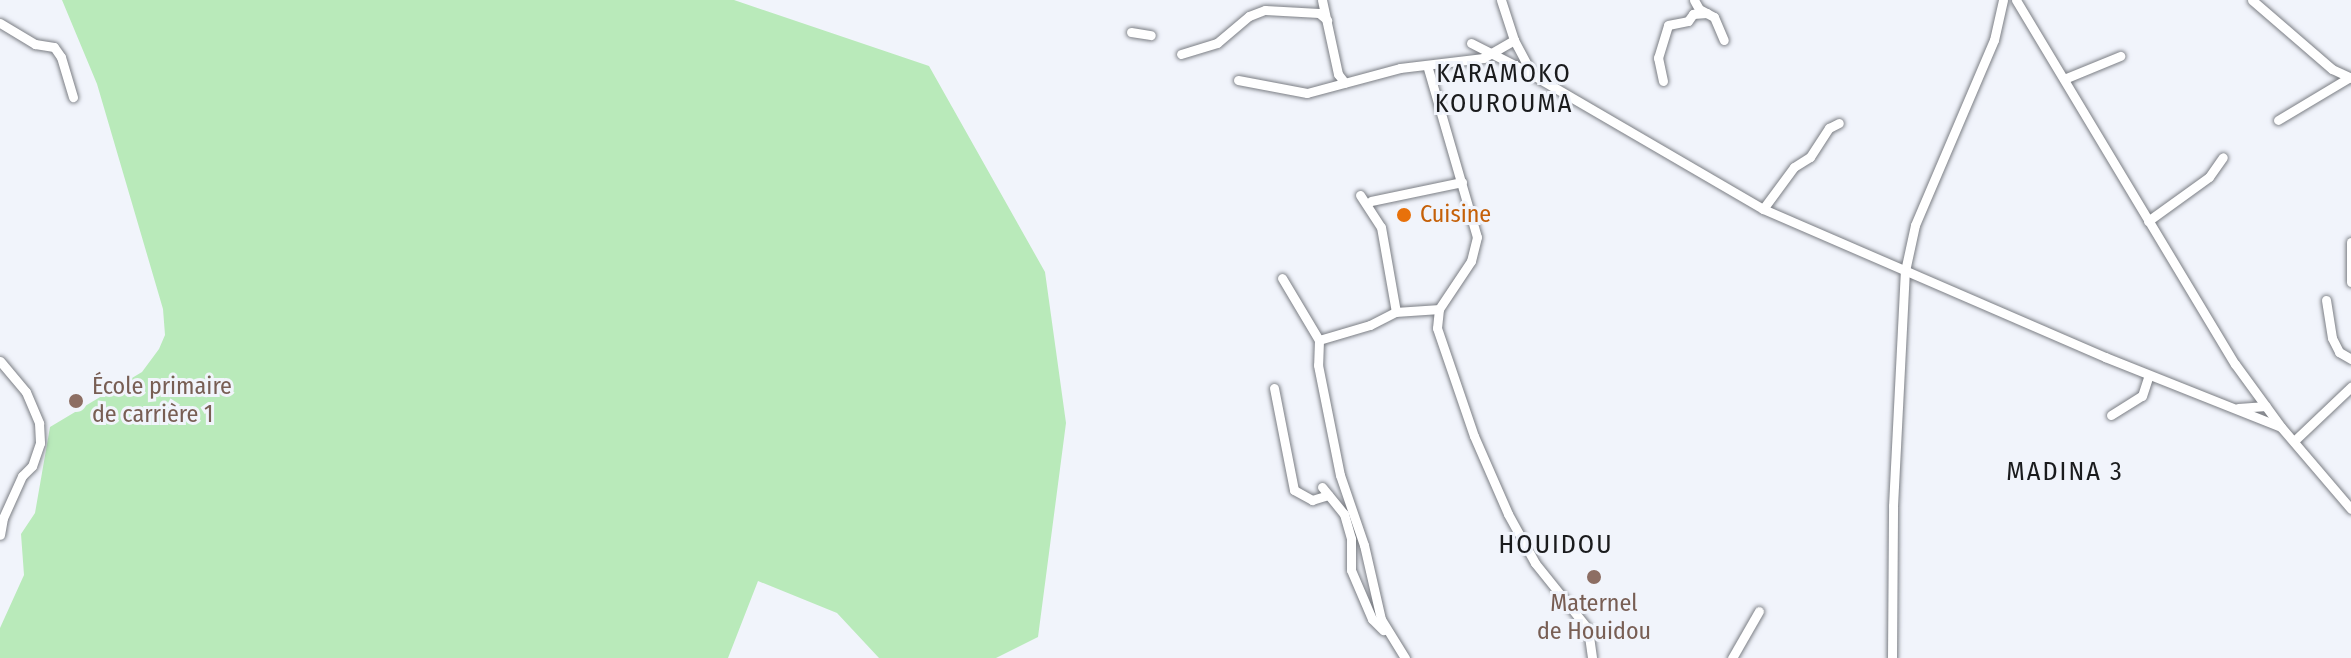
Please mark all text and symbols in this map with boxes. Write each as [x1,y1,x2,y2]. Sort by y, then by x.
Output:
district label: KARAMOKO KOUROUMA [1435,58,1573,120]
place label: Cuisine [1420,201,1491,229]
marker: Cuisine [1395,206,1413,224]
place label: École primaire de carrière 1 [92,373,232,429]
marker: École primaire de carrière 1 [67,392,85,410]
district label: MADINA 3 [2006,456,2124,488]
district label: HOUIDOU [1499,529,1613,561]
marker: Maternel de Houidou [1585,568,1603,586]
place label: Maternel de Houidou [1537,590,1651,646]

